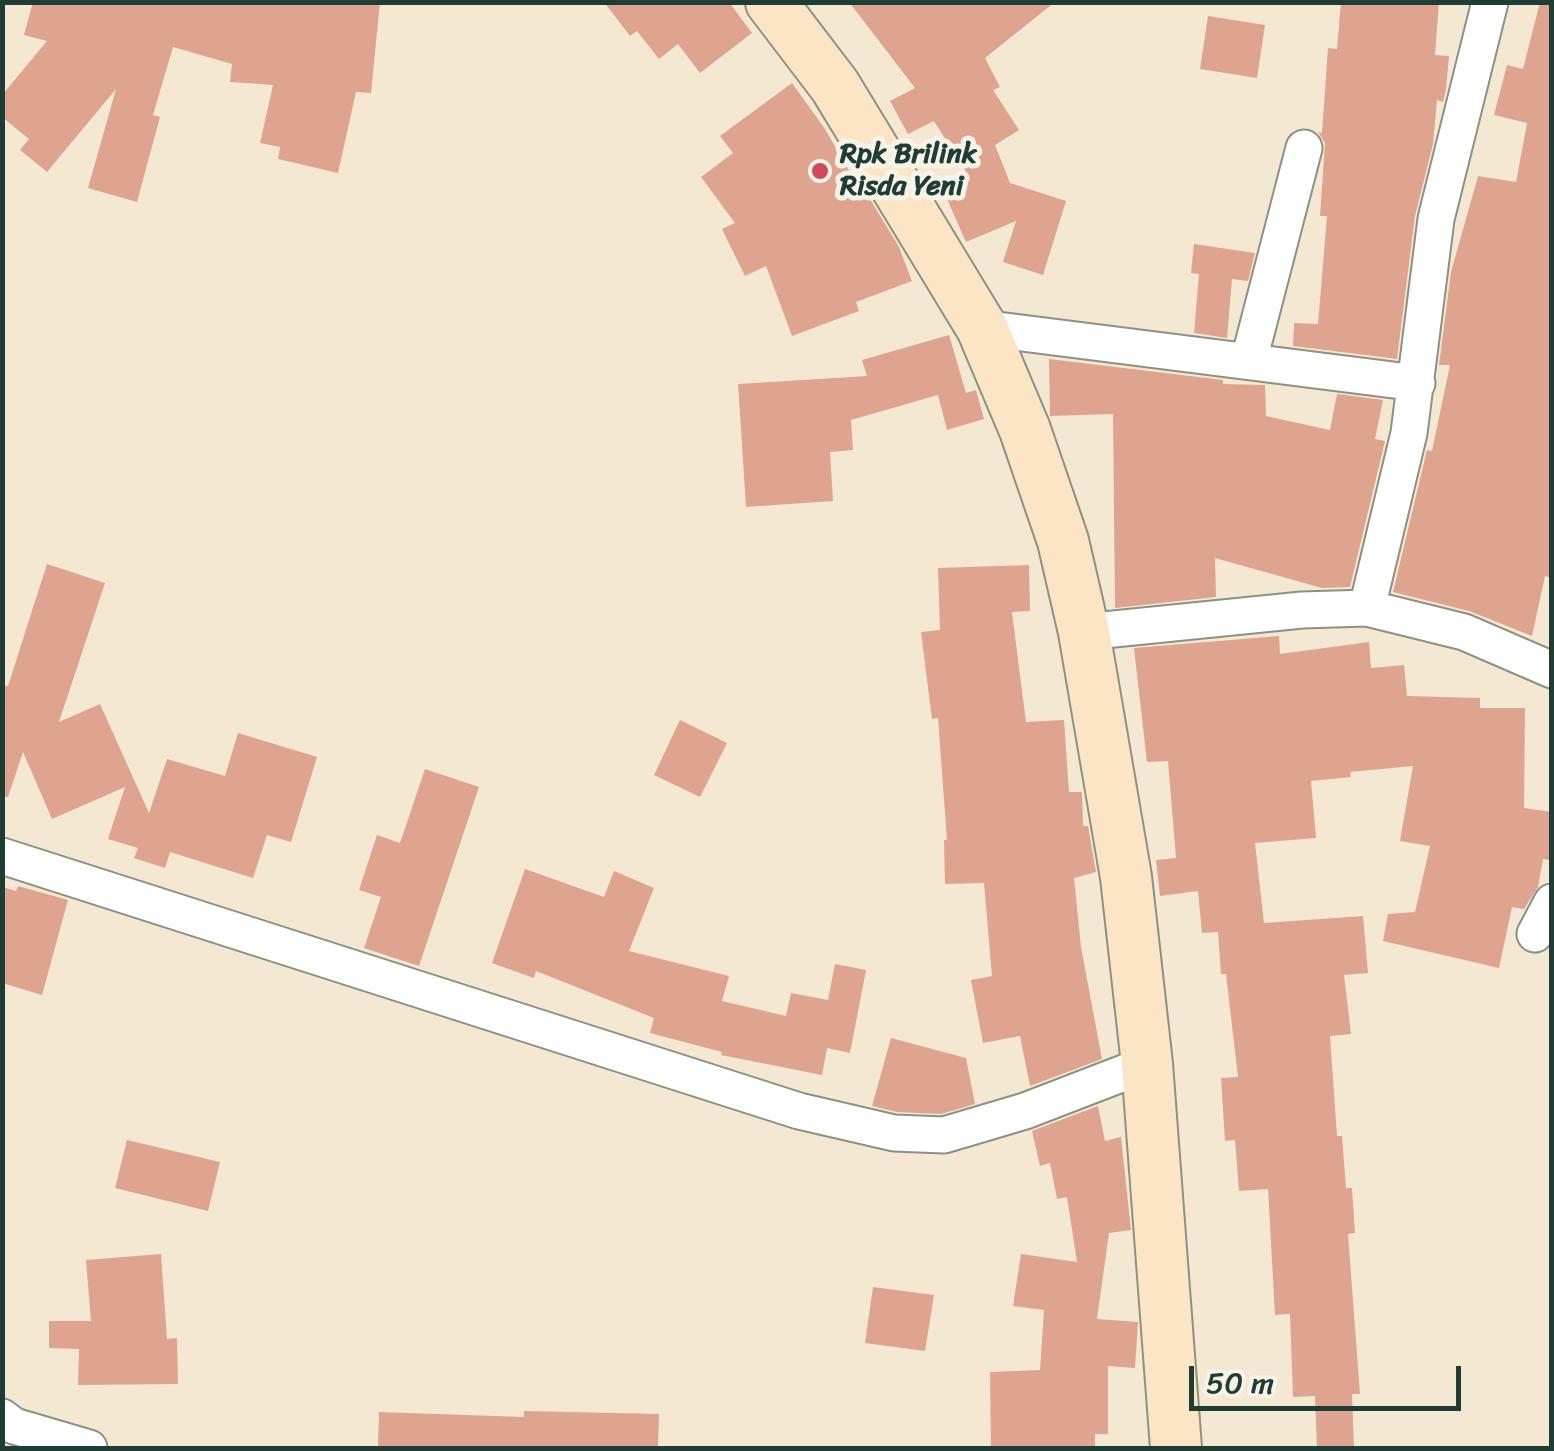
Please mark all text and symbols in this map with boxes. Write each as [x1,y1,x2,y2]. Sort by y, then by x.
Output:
place label: Rpk Brilink Risda Yeni [840,138,977,204]
marker: Rpk Brilink Risda Yeni [809,160,831,182]
scale bar [1194,1346,1466,1408]
text: 50 m [1206,1356,1274,1410]

